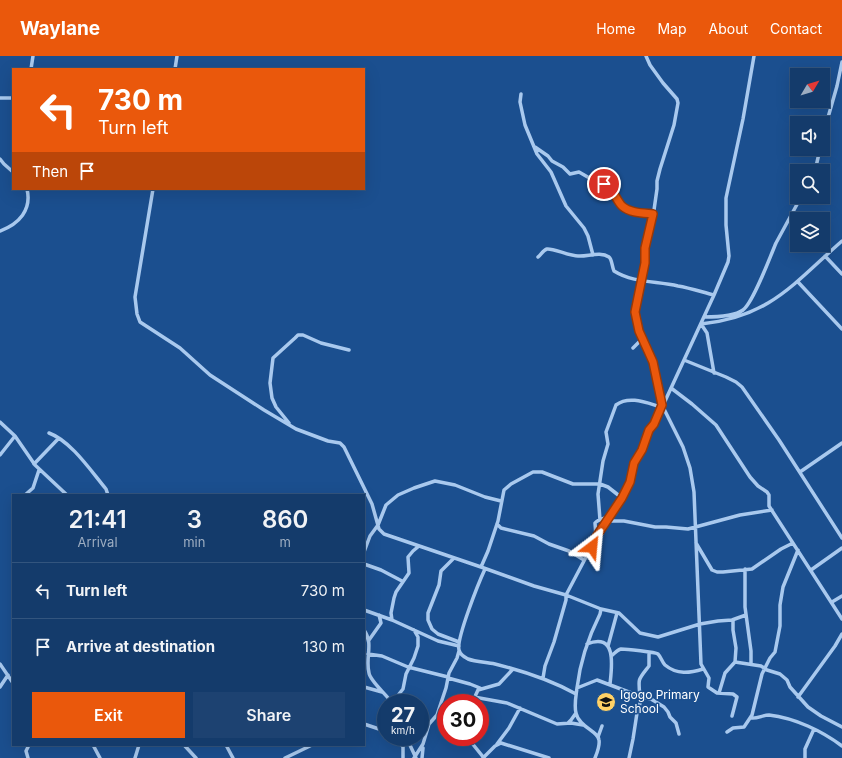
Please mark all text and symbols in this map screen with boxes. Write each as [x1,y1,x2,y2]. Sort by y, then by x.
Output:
text: Waylane [20,17,100,40]
text: Home [596,20,635,37]
text: Map [657,20,687,37]
text: About [709,20,748,37]
text: Contact [770,20,822,37]
north arrow [790,68,830,108]
map controls [790,68,830,252]
text: 730 m [98,83,183,117]
icon: left [32,84,84,136]
button: sound [790,116,830,156]
text: Turn left [98,117,168,138]
icon: arrive [76,160,98,182]
text: Then [32,162,68,181]
button: search [790,164,830,204]
pin [587,167,621,201]
icon: arrive [593,173,615,195]
button: layers [790,212,830,252]
text: 21:41 [69,505,127,534]
text: 3 [187,505,202,534]
text: 860 [262,505,308,534]
position arrow [571,526,613,568]
text: Arrival [78,534,118,550]
text: min [183,534,205,550]
text: m [279,534,291,550]
icon: left [32,580,54,602]
text: Turn left [66,581,127,600]
text: 730 m [301,581,345,600]
icon: arrive [32,636,54,658]
text: Arrive at destination [66,637,215,656]
text: 130 m [303,637,345,656]
place label: Igogo Primary School [620,687,700,716]
school or university icon: Igogo Primary School [595,691,617,713]
button: Exit [32,692,185,738]
button: Share [193,692,345,738]
speed limit sign: 30 [437,694,489,746]
text: 27 [391,703,415,727]
text: km/h [391,724,415,736]

